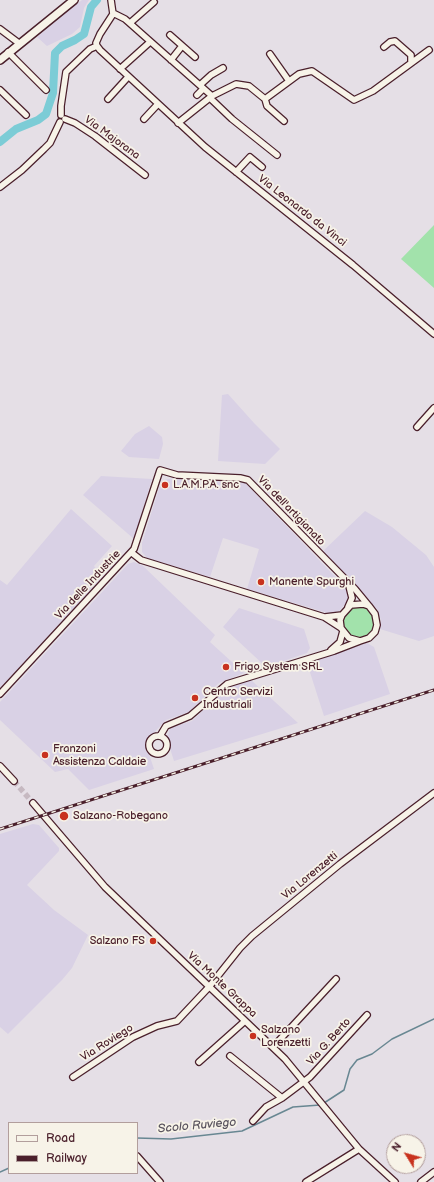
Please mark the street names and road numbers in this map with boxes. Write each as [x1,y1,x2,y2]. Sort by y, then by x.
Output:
street label: Via Majorana [82,113,142,163]
street label: Via Leonardo da Vinci [255,172,349,250]
street label: Via dell'artigianato [254,473,328,549]
street label: Via delle Industrie [53,548,123,622]
street label: Via Lorenzetti [279,849,341,903]
street label: Via Monte Grappa [184,949,260,1021]
street label: Via G. Berto [304,1016,354,1068]
street label: Via Roviego [78,1022,136,1064]

